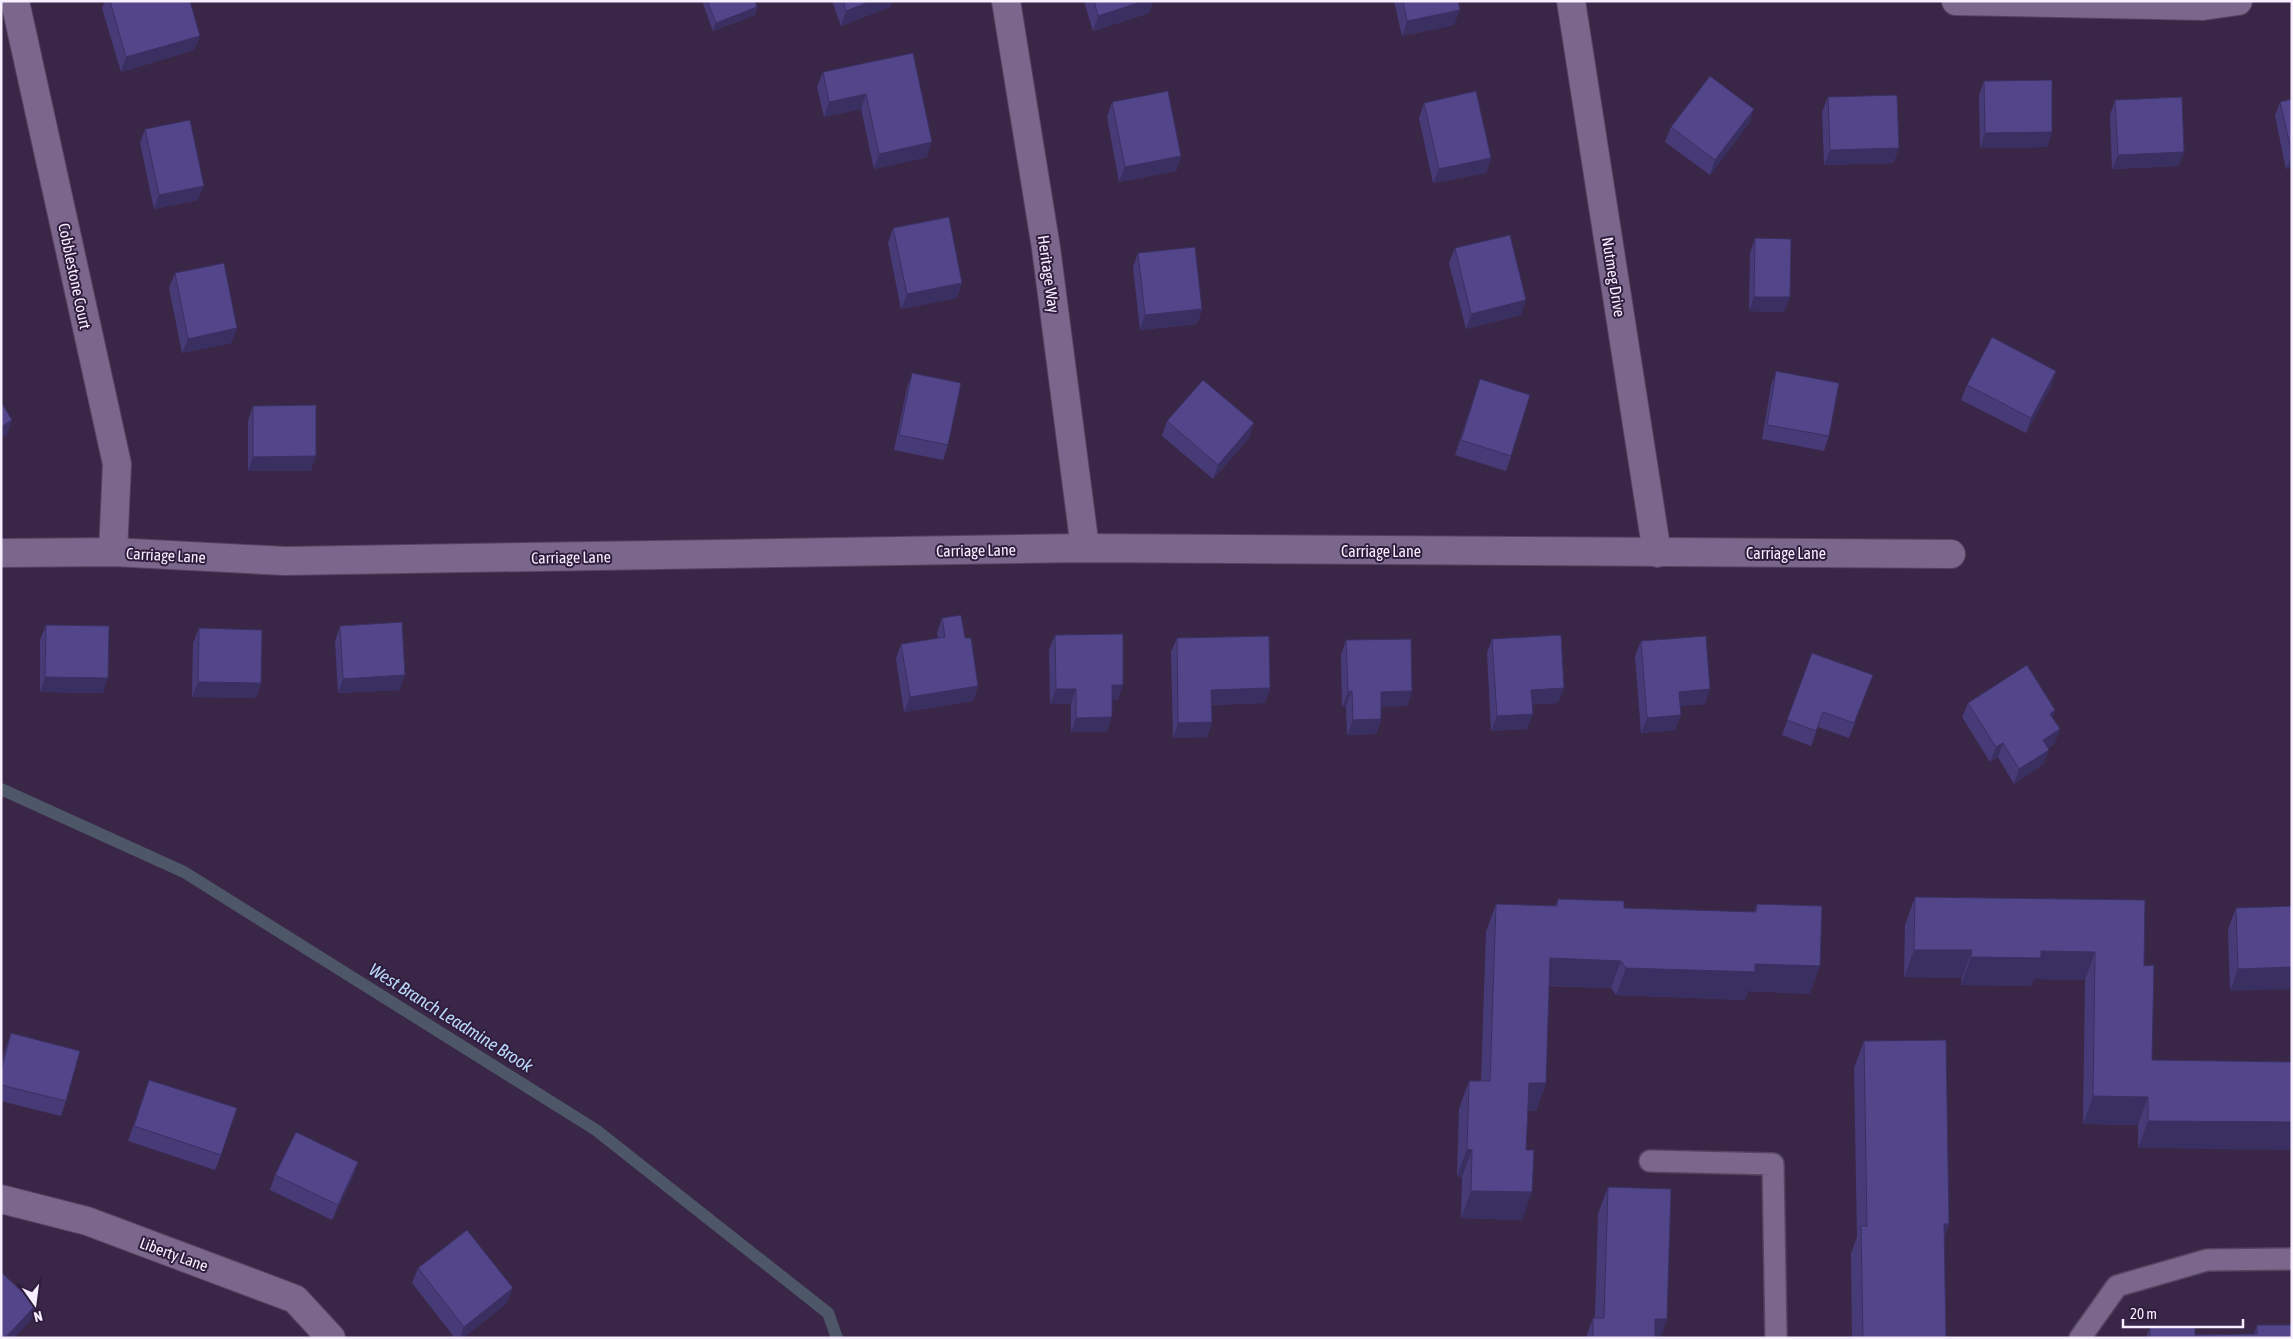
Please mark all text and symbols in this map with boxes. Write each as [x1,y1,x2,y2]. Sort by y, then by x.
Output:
street label: Cobblestone Court [55,221,95,331]
street label: Heritage Way [1034,234,1063,314]
street label: Nutmeg Drive [1598,236,1629,318]
street label: Carriage Lane [936,540,1016,561]
street label: Carriage Lane [1341,542,1421,561]
street label: Carriage Lane [126,544,206,567]
street label: Carriage Lane [1746,544,1826,563]
street label: Carriage Lane [531,547,611,568]
water label: West Branch Leadmine Brook [365,959,538,1077]
street label: Liberty Lane [137,1233,211,1276]
north arrow [10,1279,60,1329]
scale bar [2123,1296,2243,1328]
text: 20 m [2130,1305,2157,1322]
text: N [32,1308,44,1325]

